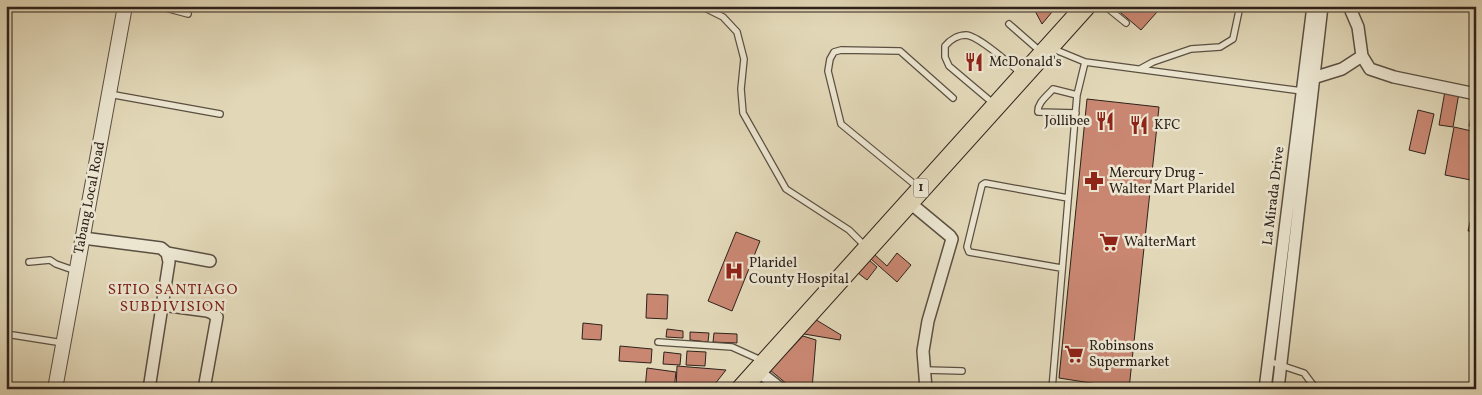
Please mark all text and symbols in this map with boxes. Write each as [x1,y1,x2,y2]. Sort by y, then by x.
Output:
restaurant icon: McDonald's [963,51,985,73]
place label: McDonald's [989,53,1062,72]
restaurant icon: Jollibee [1094,110,1116,132]
place label: Jollibee [1045,112,1090,131]
restaurant icon: KFC [1128,114,1150,136]
place label: KFC [1154,116,1181,135]
street label: Tabang Local Road [70,140,110,256]
street label: La Mirada Drive [1259,145,1290,247]
place label: Mercury Drug - Walter Mart Plaridel [1109,164,1235,199]
pharmacy icon: Mercury Drug - Walter Mart Plaridel [1083,170,1105,192]
road number: 1 [914,178,928,198]
supermarket icon: WalterMart [1098,231,1120,253]
place label: WalterMart [1124,233,1196,252]
place label: Plaridel County Hospital [749,254,849,289]
hospital icon: Plaridel County Hospital [723,260,745,282]
district label: SITIO SANTIAGO SUBDIVISION [108,280,238,318]
place label: Robinsons Supermarket [1089,337,1169,372]
supermarket icon: Robinsons Supermarket [1063,343,1085,365]

